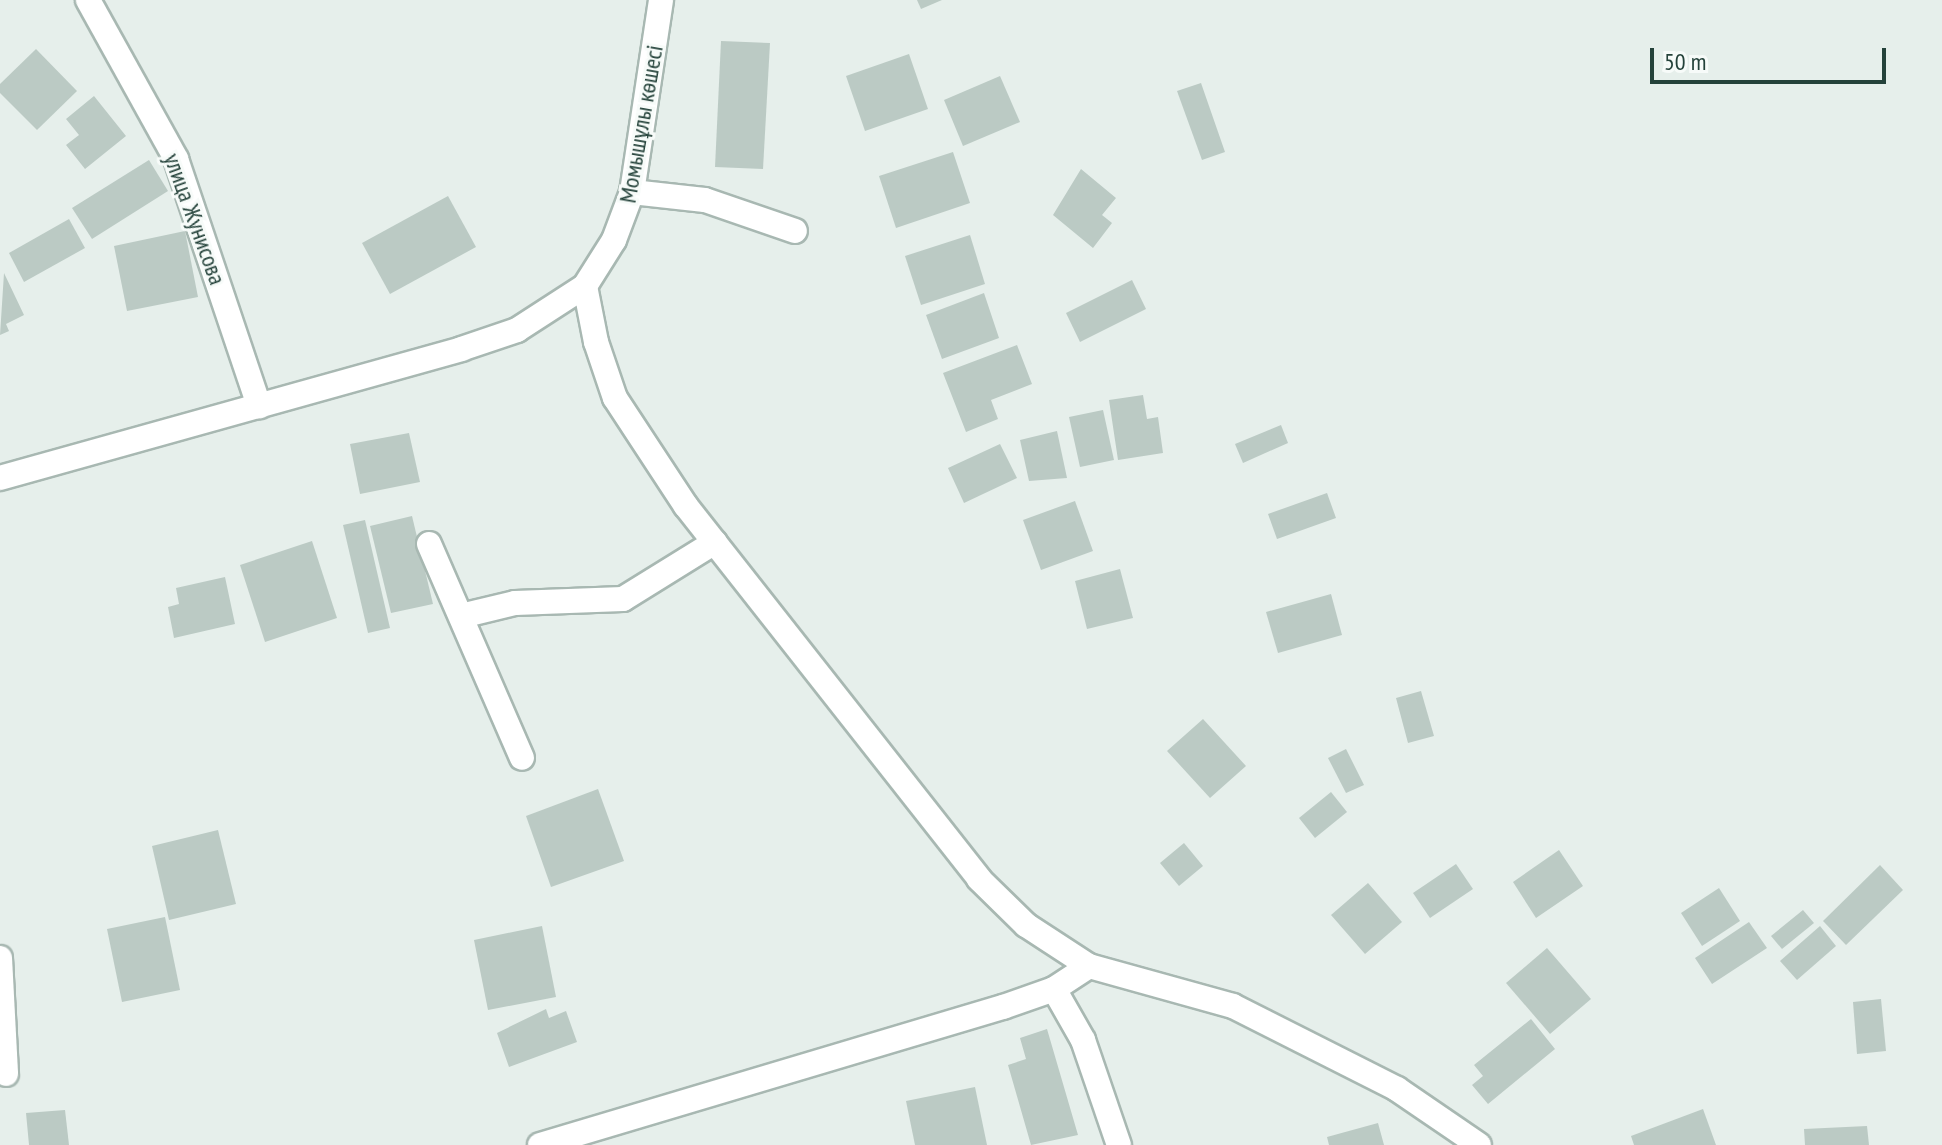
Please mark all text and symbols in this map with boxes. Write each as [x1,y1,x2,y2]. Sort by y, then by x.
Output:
scale bar [1654,32,1890,82]
street label: Момышұлы көшесі [613,43,669,205]
text: 50 m [1664,46,1706,77]
street label: улица Жунисова [158,149,232,289]

